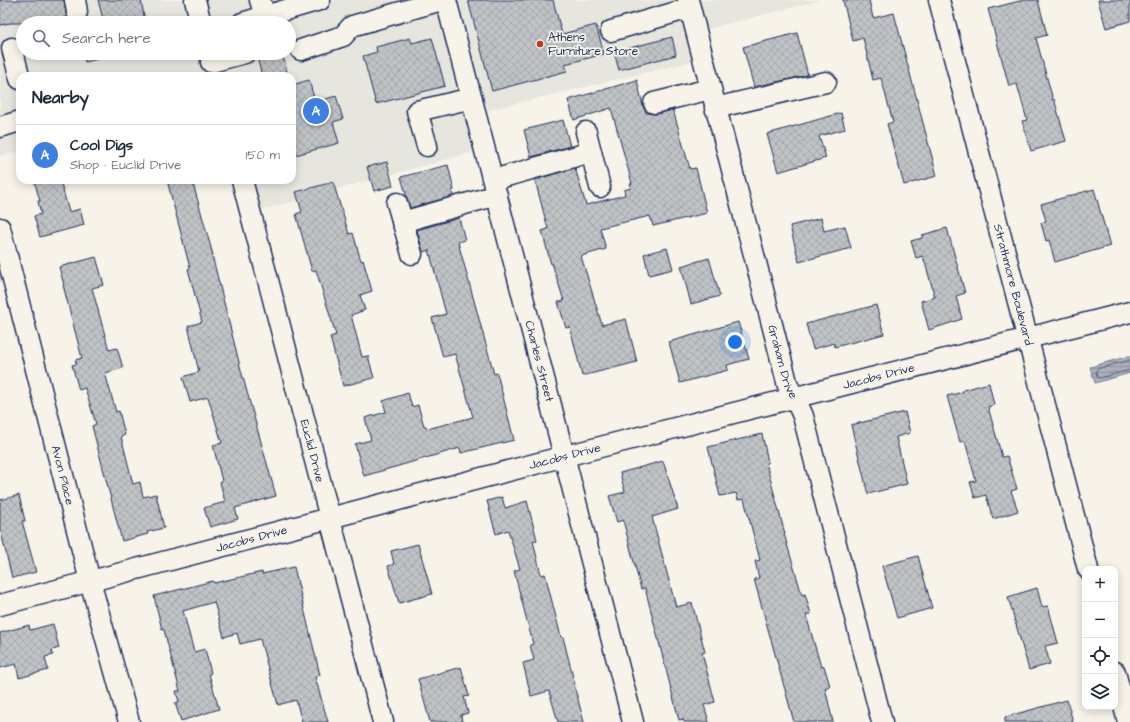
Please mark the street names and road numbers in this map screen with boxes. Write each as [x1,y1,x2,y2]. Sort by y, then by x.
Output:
street label: Strathmore Boulevard [989,222,1037,347]
street label: Charles Street [520,319,558,404]
street label: Graham Drive [764,323,802,403]
street label: Jacobs Drive [841,359,917,394]
street label: Euclid Drive [296,418,328,485]
street label: Jacobs Drive [527,439,603,474]
street label: Avon Place [47,443,78,507]
street label: Jacobs Drive [214,521,290,557]

